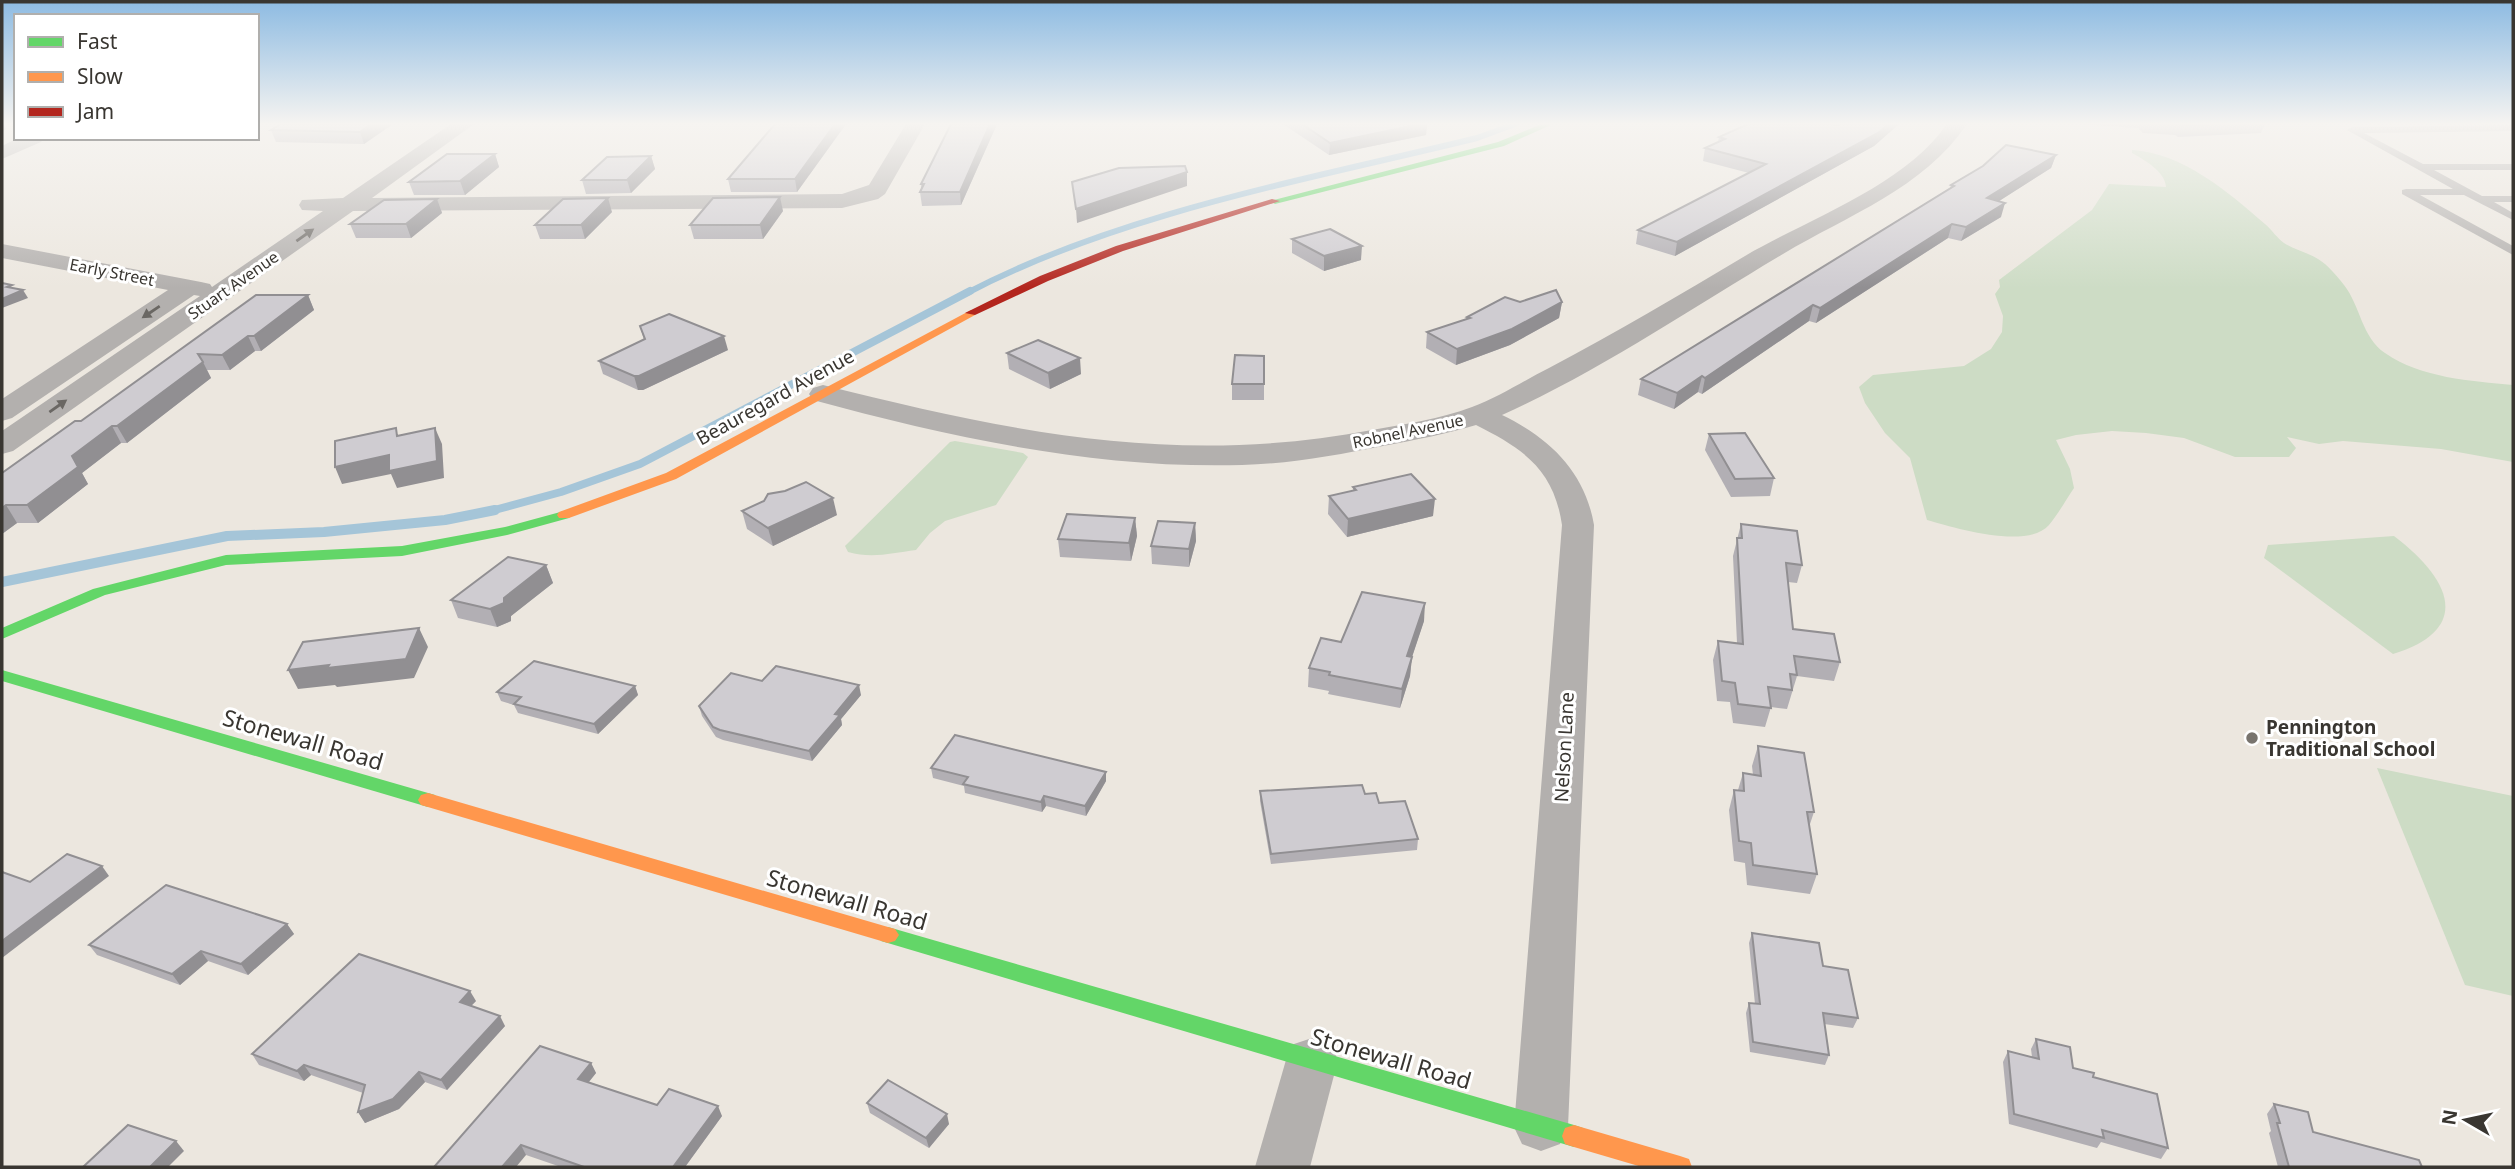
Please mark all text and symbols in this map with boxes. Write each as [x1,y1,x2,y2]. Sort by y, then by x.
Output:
legend [14,14,259,140]
text: Fast [77,27,118,55]
text: Slow [77,62,123,90]
text: Jam [75,97,114,125]
one-way arrow [296,228,314,242]
street label: Stuart Avenue [183,246,283,324]
street label: Early Street [68,253,156,291]
one-way arrow [142,305,160,319]
street label: Beauregard Avenue [691,343,859,451]
one-way arrow [49,399,67,413]
street label: Robnel Avenue [1351,409,1465,453]
street label: Nelson Lane [1548,691,1580,803]
street label: Stonewall Road [219,701,387,777]
place label: Pennington Traditional School [2266,714,2435,762]
marker: Pennington Traditional School [2244,730,2260,746]
street label: Stonewall Road [763,861,931,937]
street label: Stonewall Road [1307,1020,1475,1096]
north arrow [2431,1085,2501,1155]
text: N [2435,1108,2463,1127]

